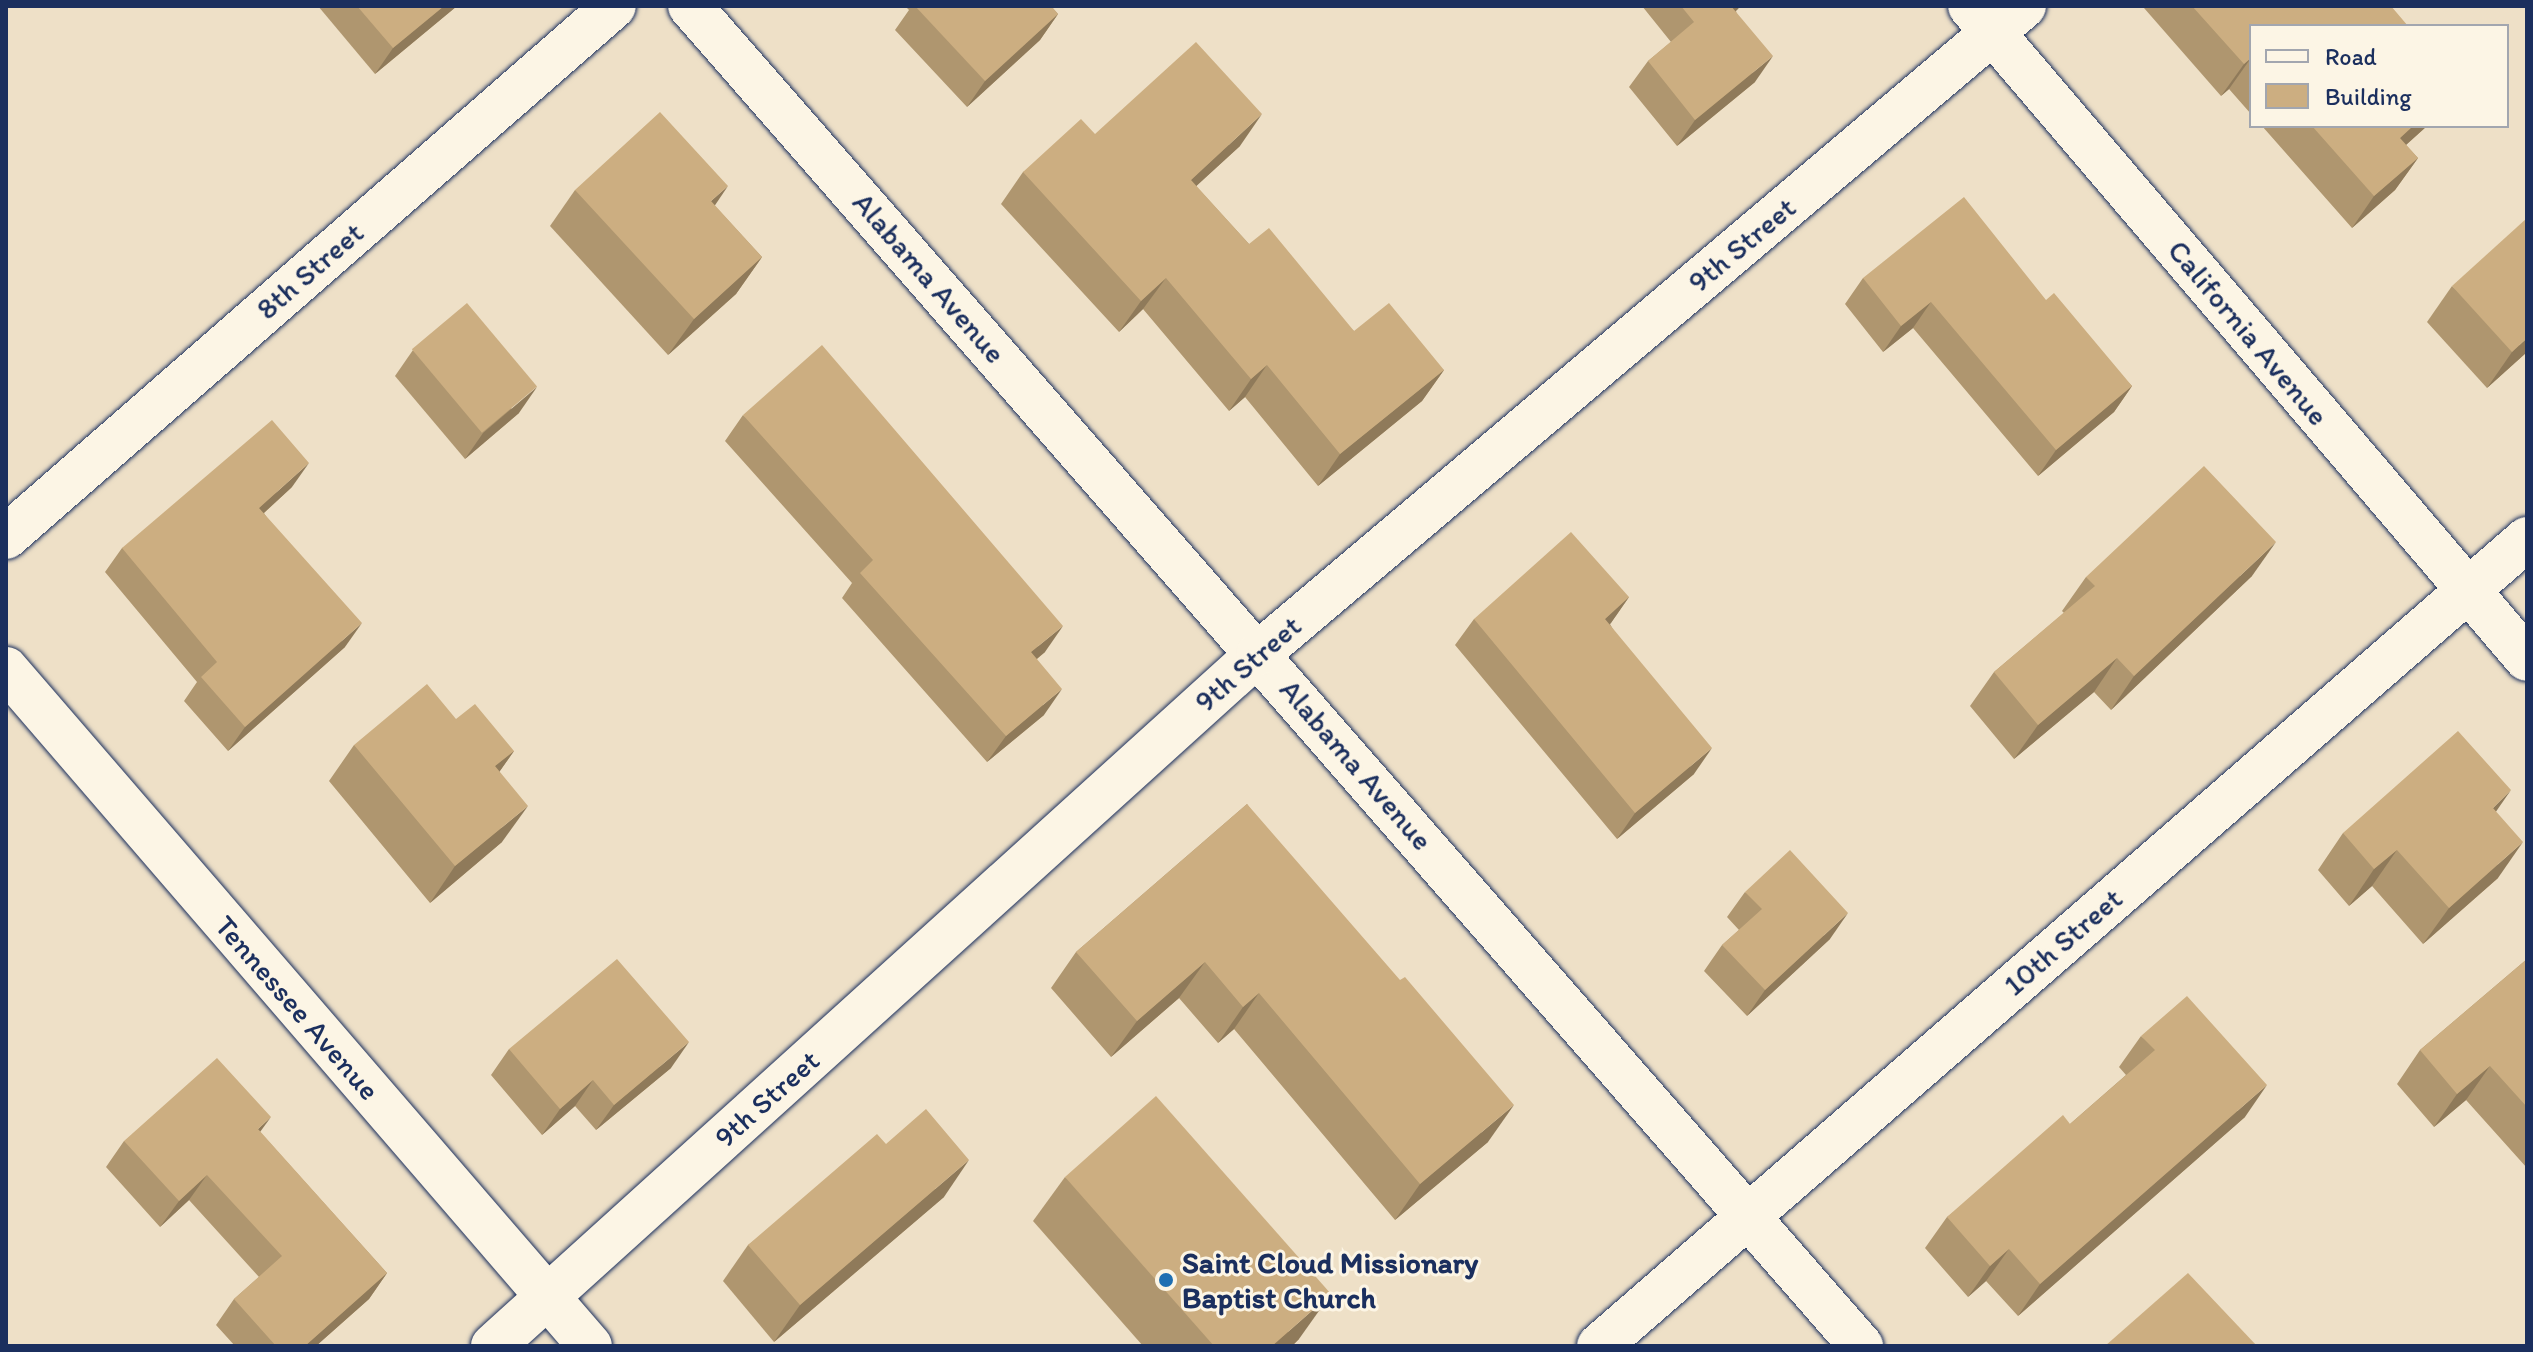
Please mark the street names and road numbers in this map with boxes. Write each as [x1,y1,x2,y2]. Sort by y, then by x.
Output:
street label: Alabama Avenue [845,185,1013,371]
street label: 9th Street [1681,190,1803,300]
street label: 8th Street [249,215,371,327]
street label: California Avenue [2160,234,2336,432]
street label: 9th Street [1188,608,1308,720]
street label: Alabama Avenue [1272,672,1440,858]
street label: 10th Street [1996,881,2130,1003]
street label: Tennessee Avenue [207,909,387,1107]
street label: 9th Street [707,1043,827,1155]

